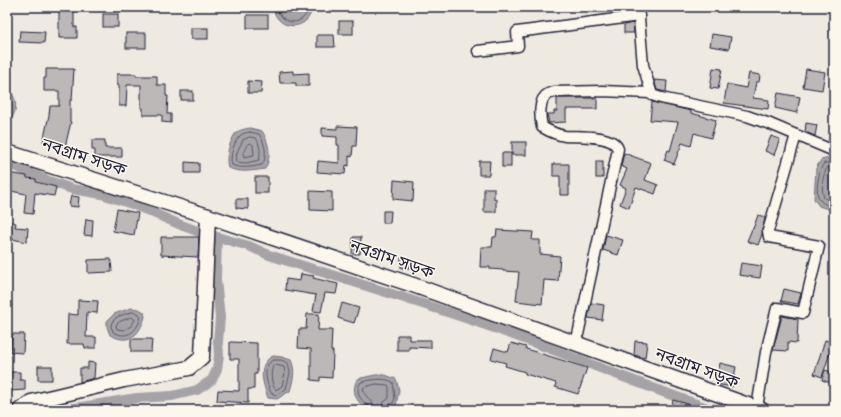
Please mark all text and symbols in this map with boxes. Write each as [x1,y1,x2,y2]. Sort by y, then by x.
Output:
street label: নবগ্রাম সড়ক [38,133,129,181]
street label: নবগ্রাম সড়ক [346,234,437,283]
street label: নবগ্রাম সড়ক [651,343,742,393]

